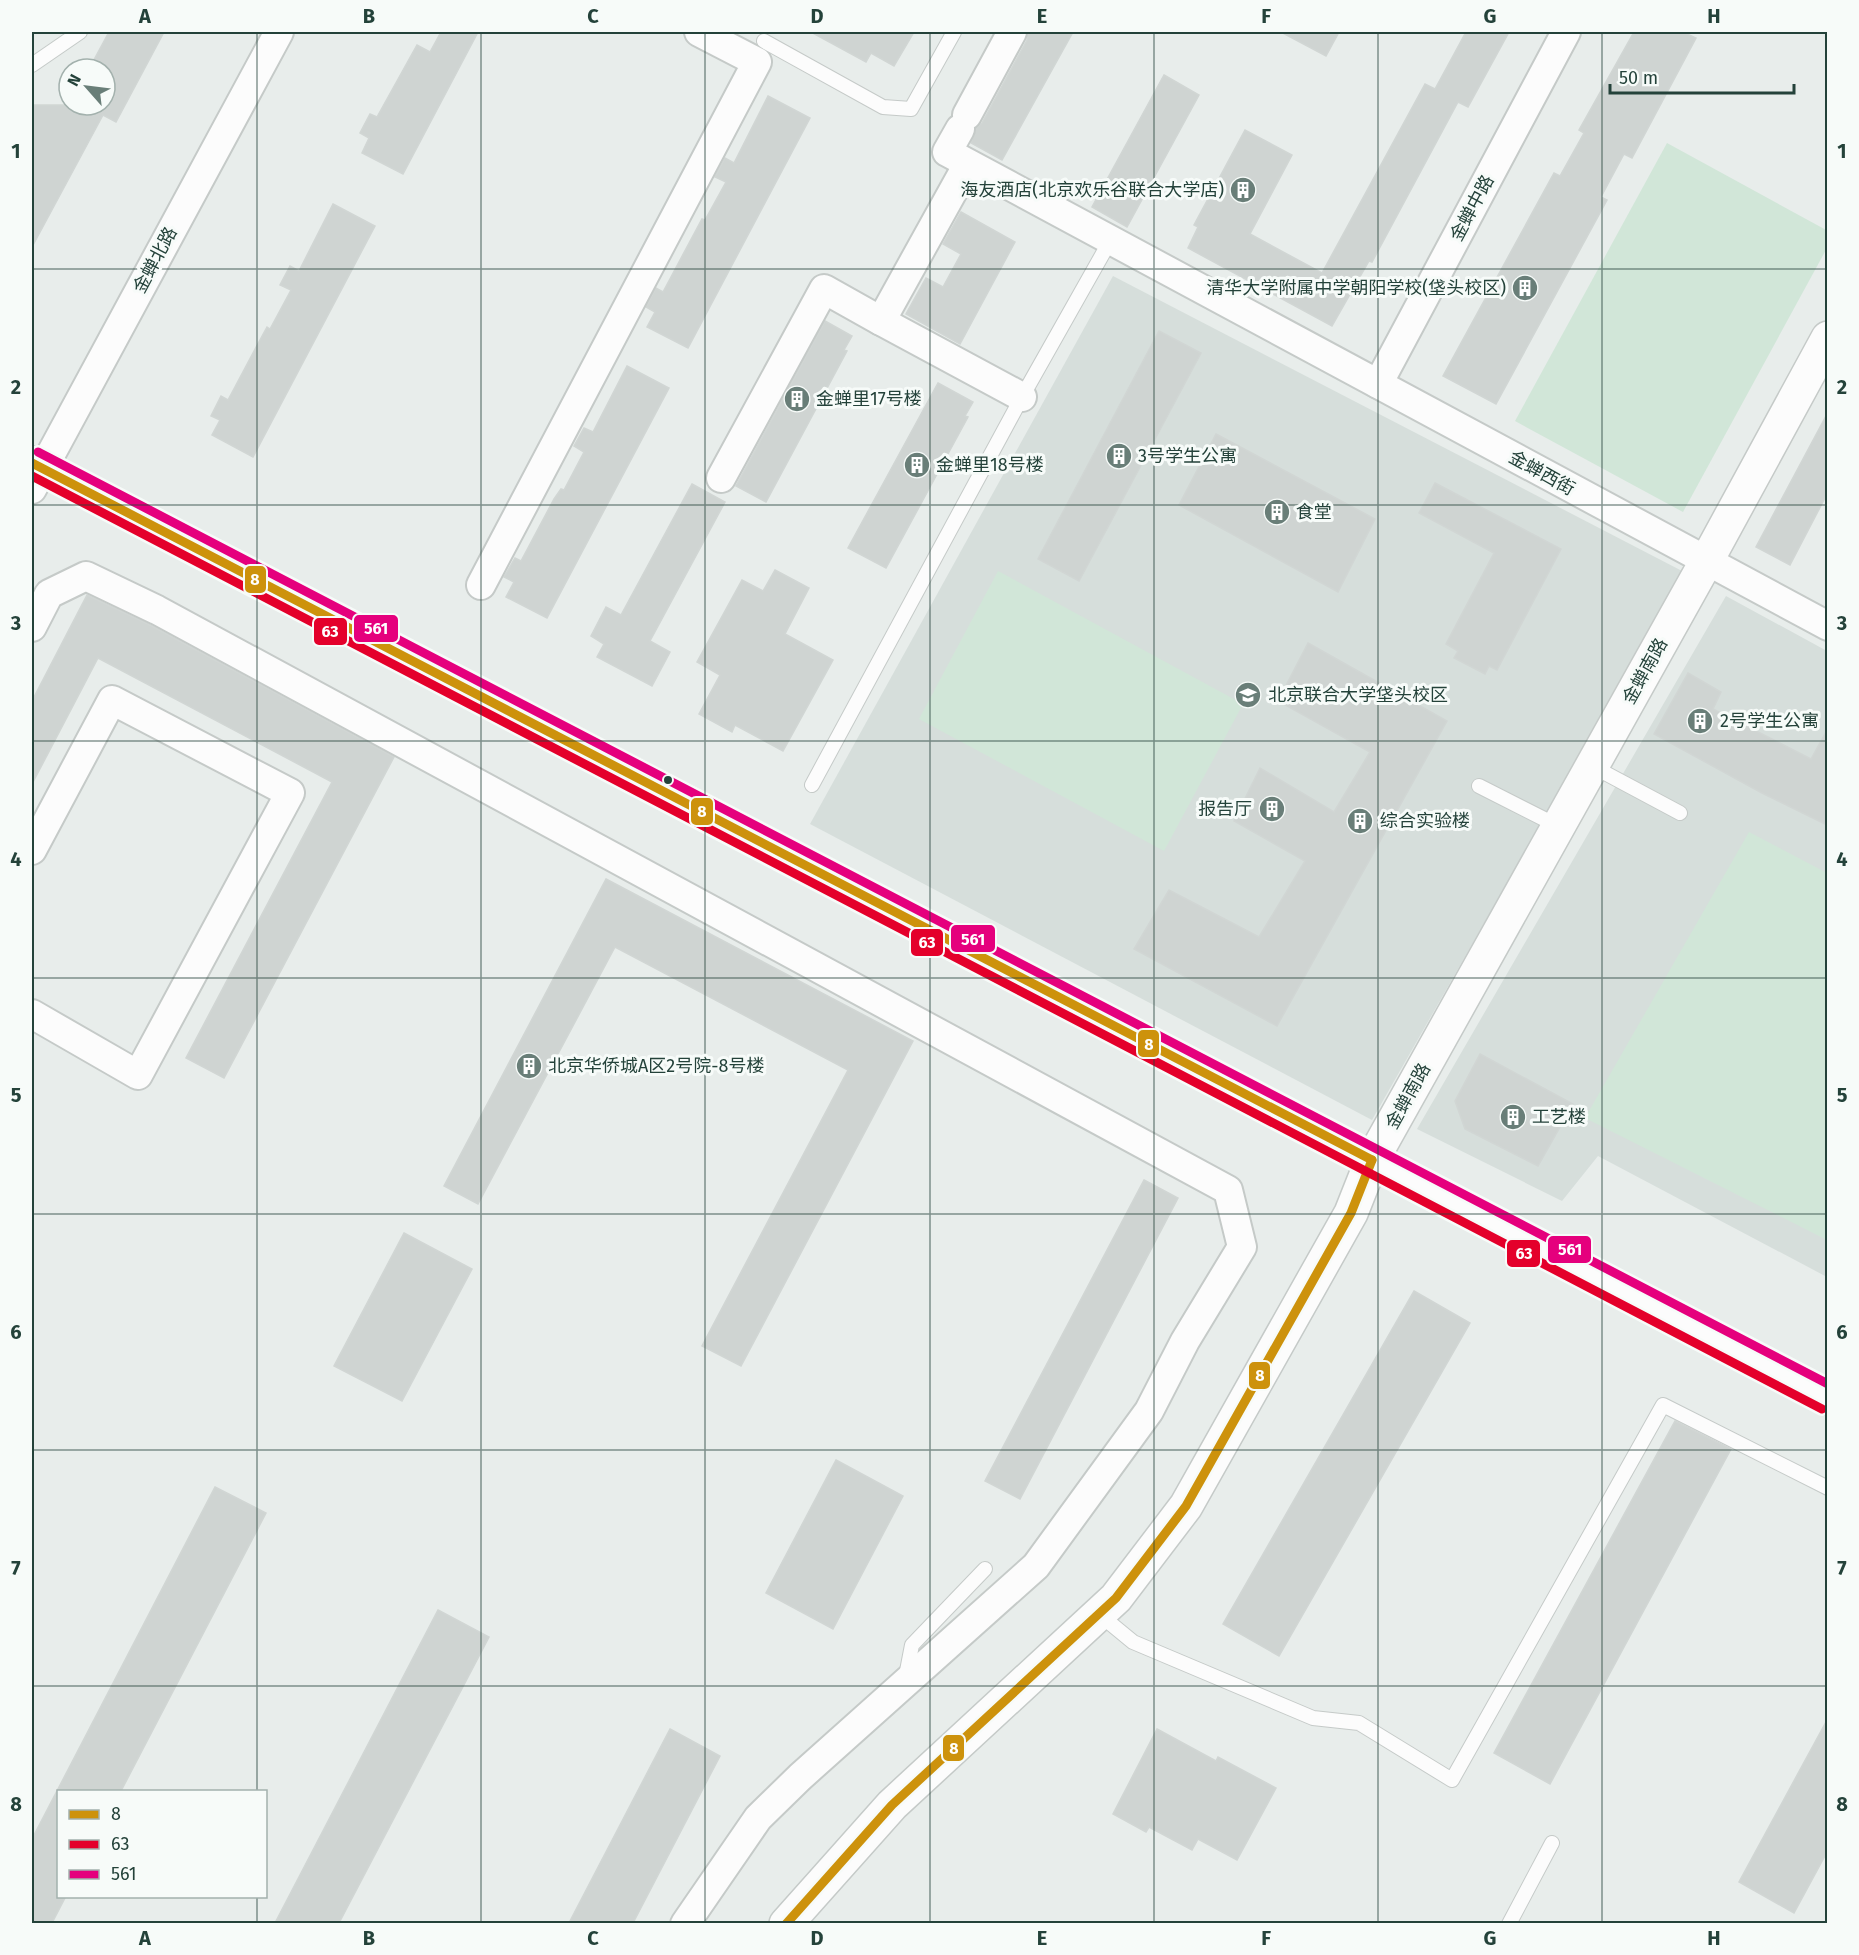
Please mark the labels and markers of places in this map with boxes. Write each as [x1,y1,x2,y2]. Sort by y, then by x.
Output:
building icon: 海友酒店(北京欢乐谷联合大学店) [1228,175,1258,205]
place label: 海友酒店(北京欢乐谷联合大学店) [960,179,1224,201]
building icon: 清华大学附属中学朝阳学校(垡头校区) [1510,273,1540,303]
place label: 清华大学附属中学朝阳学校(垡头校区) [1206,277,1506,299]
building icon: 金蝉里17号楼 [782,384,812,414]
place label: 金蝉里17号楼 [816,388,922,410]
building icon: 3号学生公寓 [1104,441,1134,471]
place label: 3号学生公寓 [1138,445,1237,467]
building icon: 金蝉里18号楼 [902,450,932,480]
place label: 金蝉里18号楼 [936,454,1044,476]
building icon: 食堂 [1262,497,1292,527]
place label: 食堂 [1296,501,1332,523]
school or university icon: 北京联合大学垡头校区 [1233,680,1263,710]
place label: 北京联合大学垡头校区 [1268,684,1448,706]
building icon: 2号学生公寓 [1685,706,1715,736]
place label: 2号学生公寓 [1720,710,1819,732]
unlabelled marker [662,774,674,786]
building icon: 报告厅 [1257,794,1287,824]
place label: 报告厅 [1198,798,1252,820]
building icon: 综合实验楼 [1345,806,1375,836]
place label: 综合实验楼 [1380,810,1470,832]
building icon: 北京华侨城A区2号院-8号楼 [514,1051,544,1081]
place label: 北京华侨城A区2号院-8号楼 [548,1055,764,1077]
building icon: 工艺楼 [1498,1102,1528,1132]
place label: 工艺楼 [1532,1106,1586,1128]

